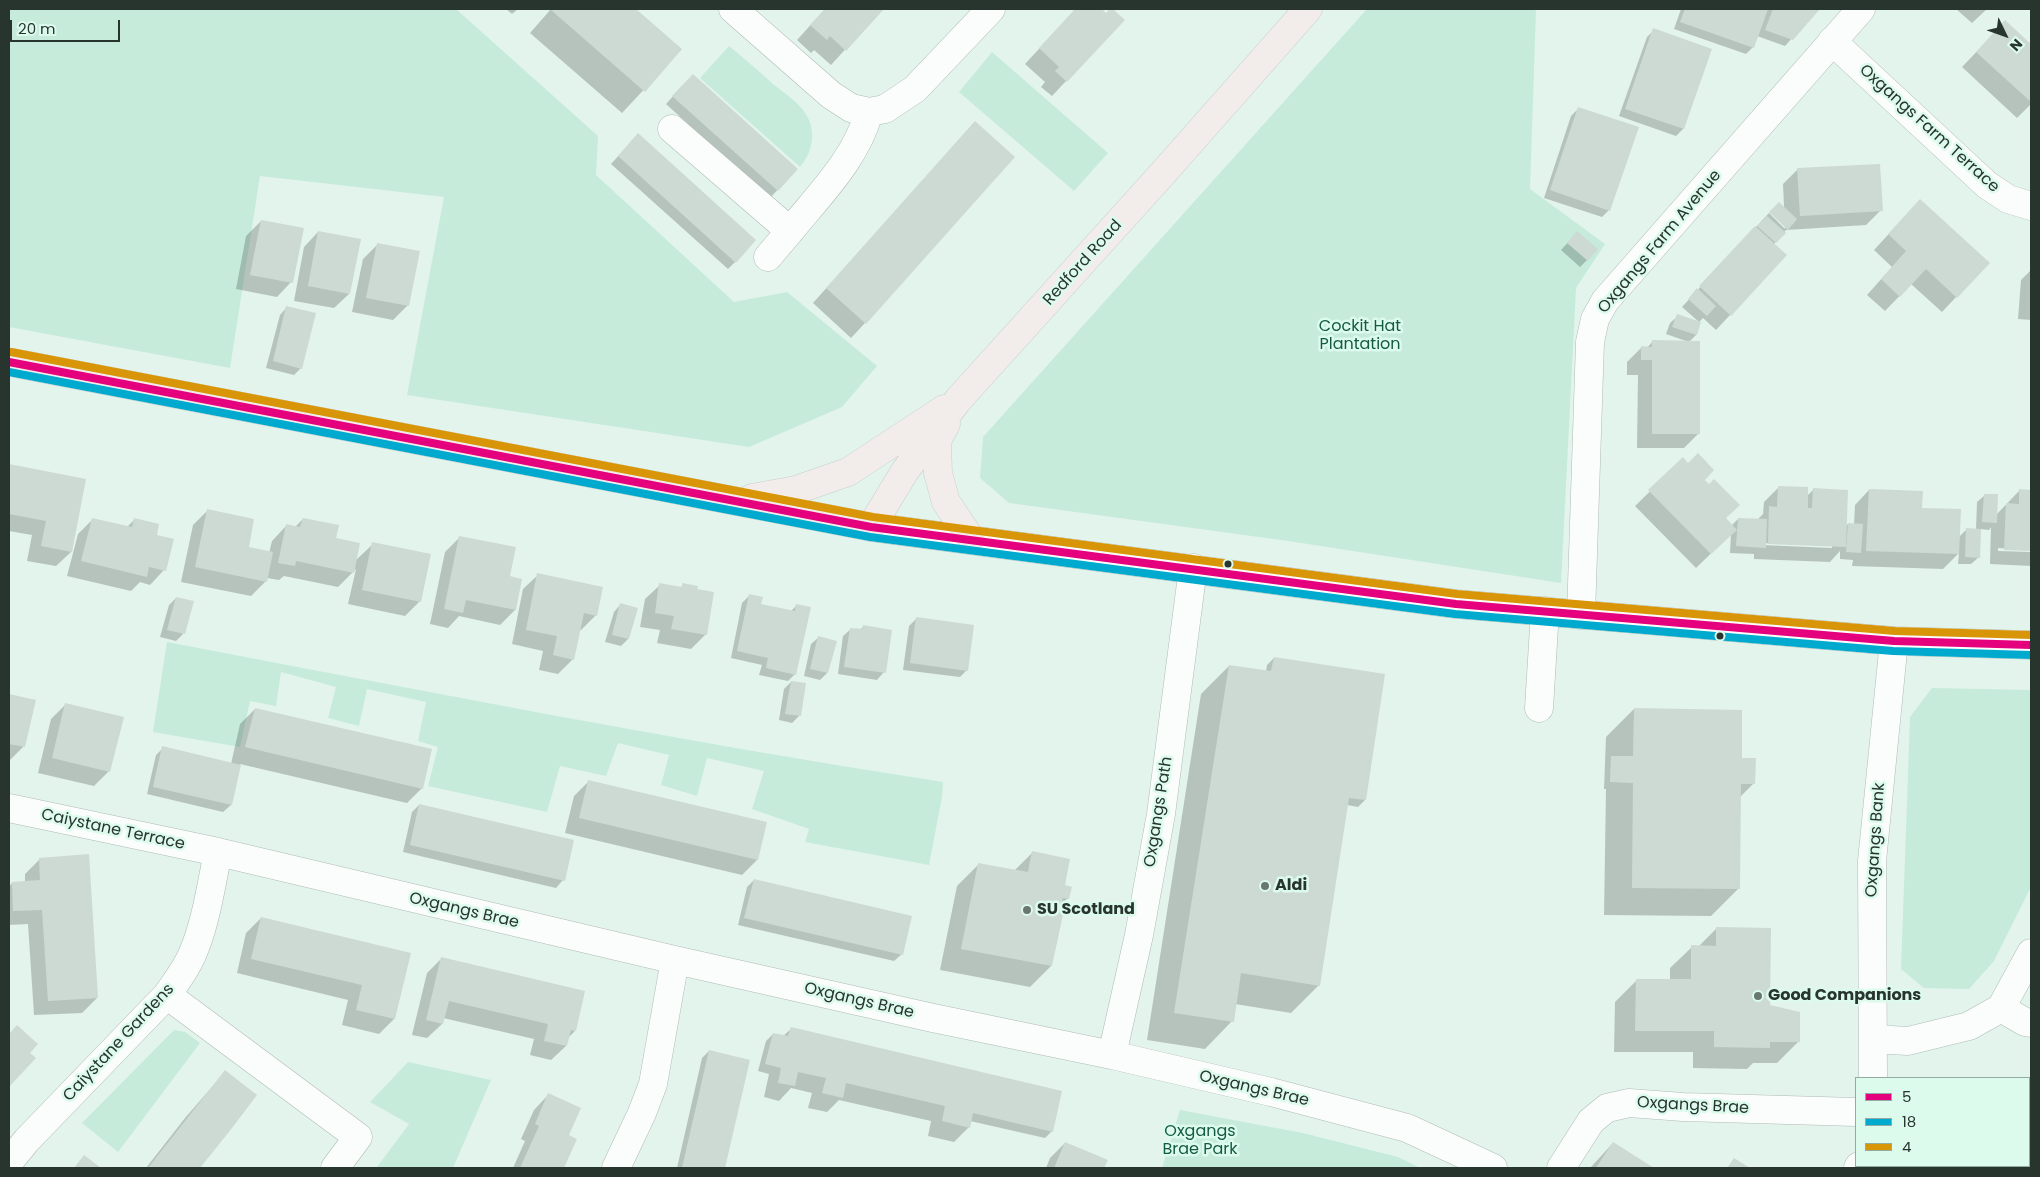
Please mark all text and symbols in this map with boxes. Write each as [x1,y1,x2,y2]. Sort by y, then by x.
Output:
scale bar [12,10,122,42]
north arrow [1980,10,2030,60]
text: 20 m [18,18,56,39]
text: N [2005,34,2027,56]
street label: Oxgangs Farm Terrace [1855,61,2003,197]
street label: Oxgangs Farm Avenue [1594,166,1726,318]
street label: Redford Road [1040,216,1126,310]
park label: Cockit Hat Plantation [1319,317,1401,355]
unlabelled marker [1223,559,1233,569]
unlabelled marker [1715,631,1725,641]
street label: Oxgangs Path [1141,755,1177,869]
street label: Oxgangs Bank [1862,782,1890,898]
street label: Caiystane Terrace [39,805,187,855]
place label: Aldi [1275,876,1307,896]
marker: Aldi [1259,880,1271,892]
street label: Oxgangs Brae [407,889,521,933]
place label: SU Scotland [1037,900,1135,920]
marker: SU Scotland [1021,904,1033,916]
street label: Oxgangs Brae [802,979,916,1023]
street label: Caiystane Gardens [59,980,179,1106]
place label: Good Companions [1768,986,1921,1006]
marker: Good Companions [1752,990,1764,1002]
street label: Oxgangs Brae [1197,1067,1311,1111]
legend [1855,1077,2030,1167]
text: 5 [1902,1086,1911,1107]
street label: Oxgangs Brae [1637,1093,1749,1119]
text: 18 [1902,1111,1916,1132]
park label: Oxgangs Brae Park [1162,1122,1238,1160]
text: 4 [1902,1136,1911,1157]

